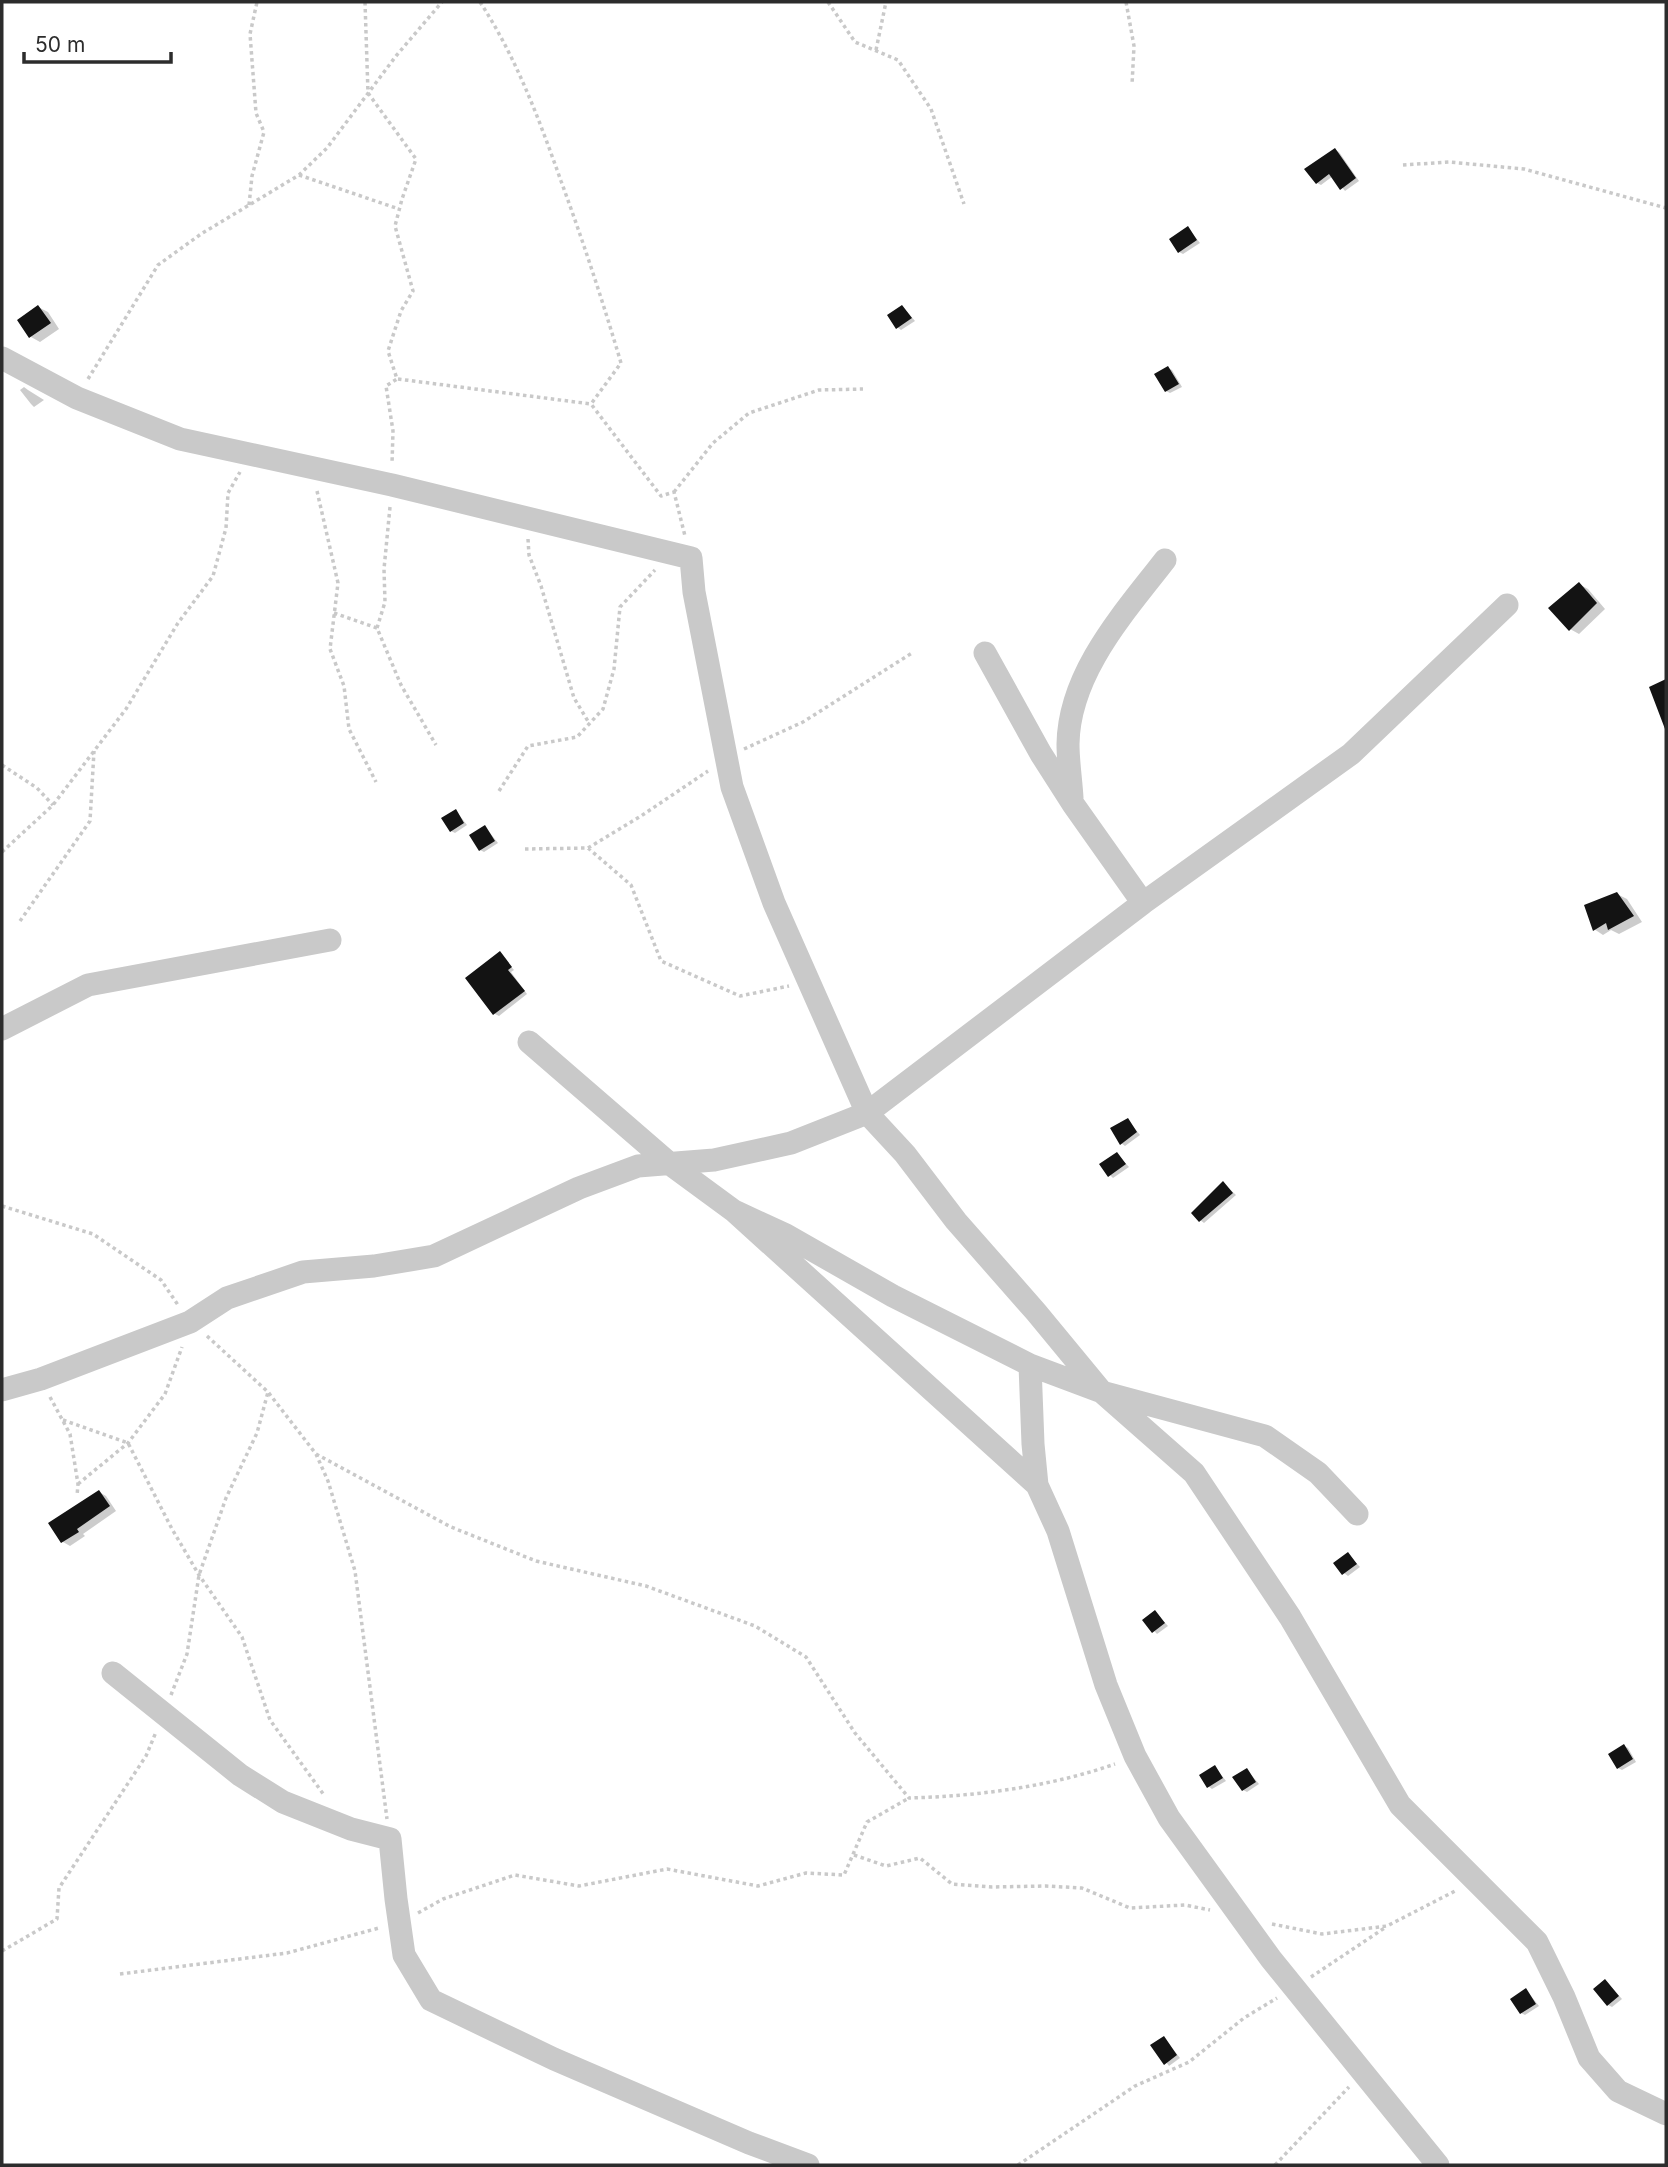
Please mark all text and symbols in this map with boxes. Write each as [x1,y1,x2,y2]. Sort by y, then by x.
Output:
scale bar [24,21,172,65]
text: 50 m [35,32,85,57]

